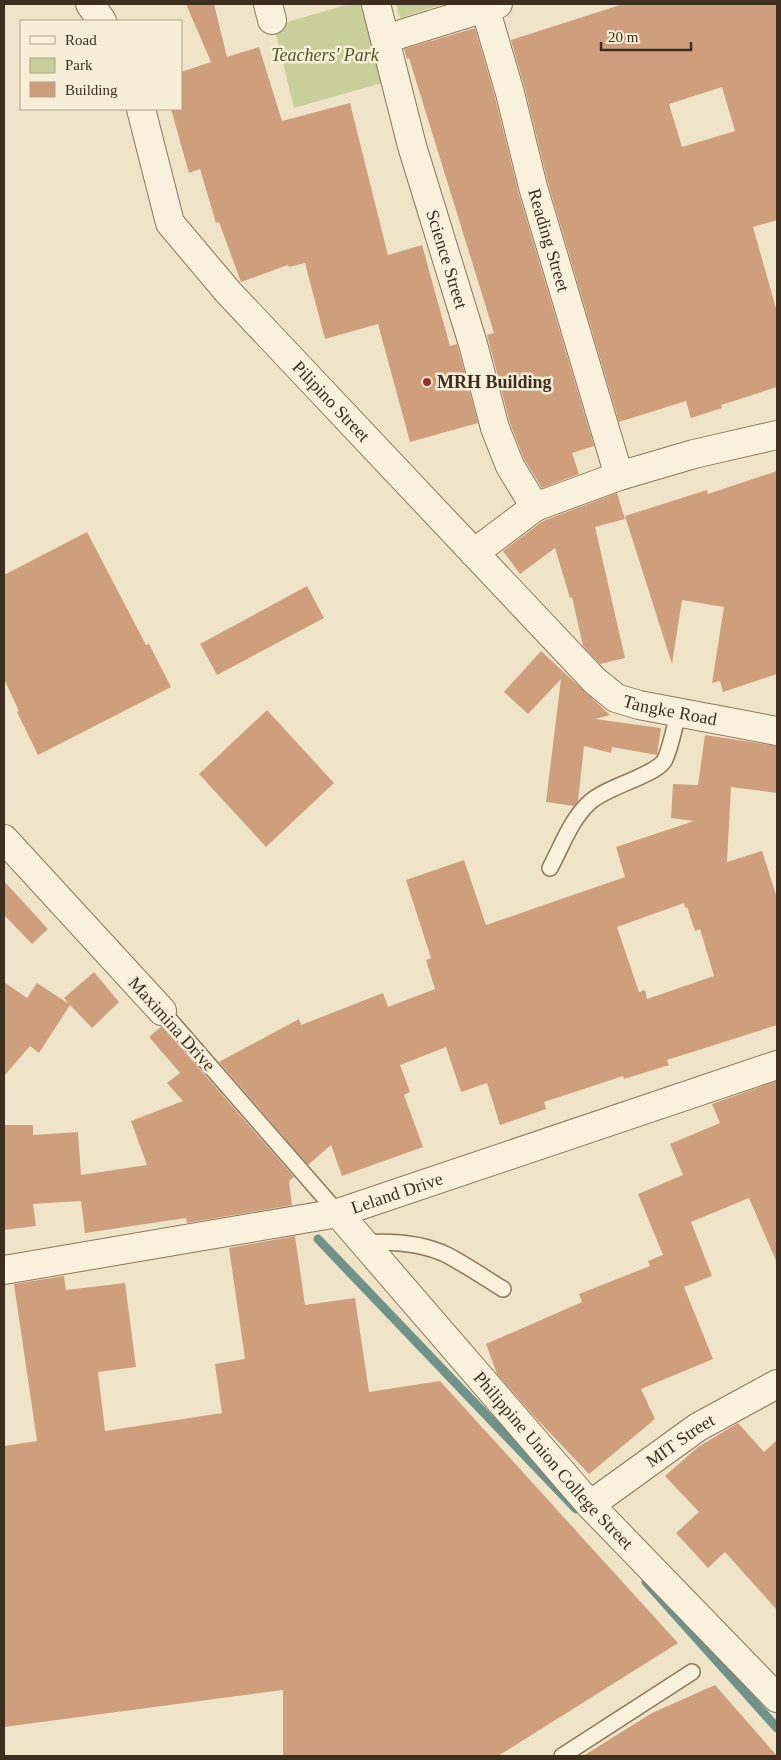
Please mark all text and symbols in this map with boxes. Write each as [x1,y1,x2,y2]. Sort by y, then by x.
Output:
legend [20,20,182,110]
scale bar [601,20,691,52]
text: 20 m [608,29,639,45]
text: Road [65,32,97,48]
park label: Teachers' Park [271,45,380,65]
text: Park [65,57,93,73]
text: Building [65,82,118,98]
street label: Reading Street [524,186,574,294]
street label: Science Street [422,207,472,311]
street label: Pilipino Street [288,357,374,446]
place label: MRH Building [437,372,552,392]
marker: MRH Building [421,376,433,388]
street label: Tangke Road [621,691,718,729]
street label: Maximina Drive [125,973,219,1075]
street label: Leland Drive [348,1168,445,1218]
street label: Philippine Union College Street [469,1367,637,1553]
street label: MIT Street [642,1410,718,1471]

